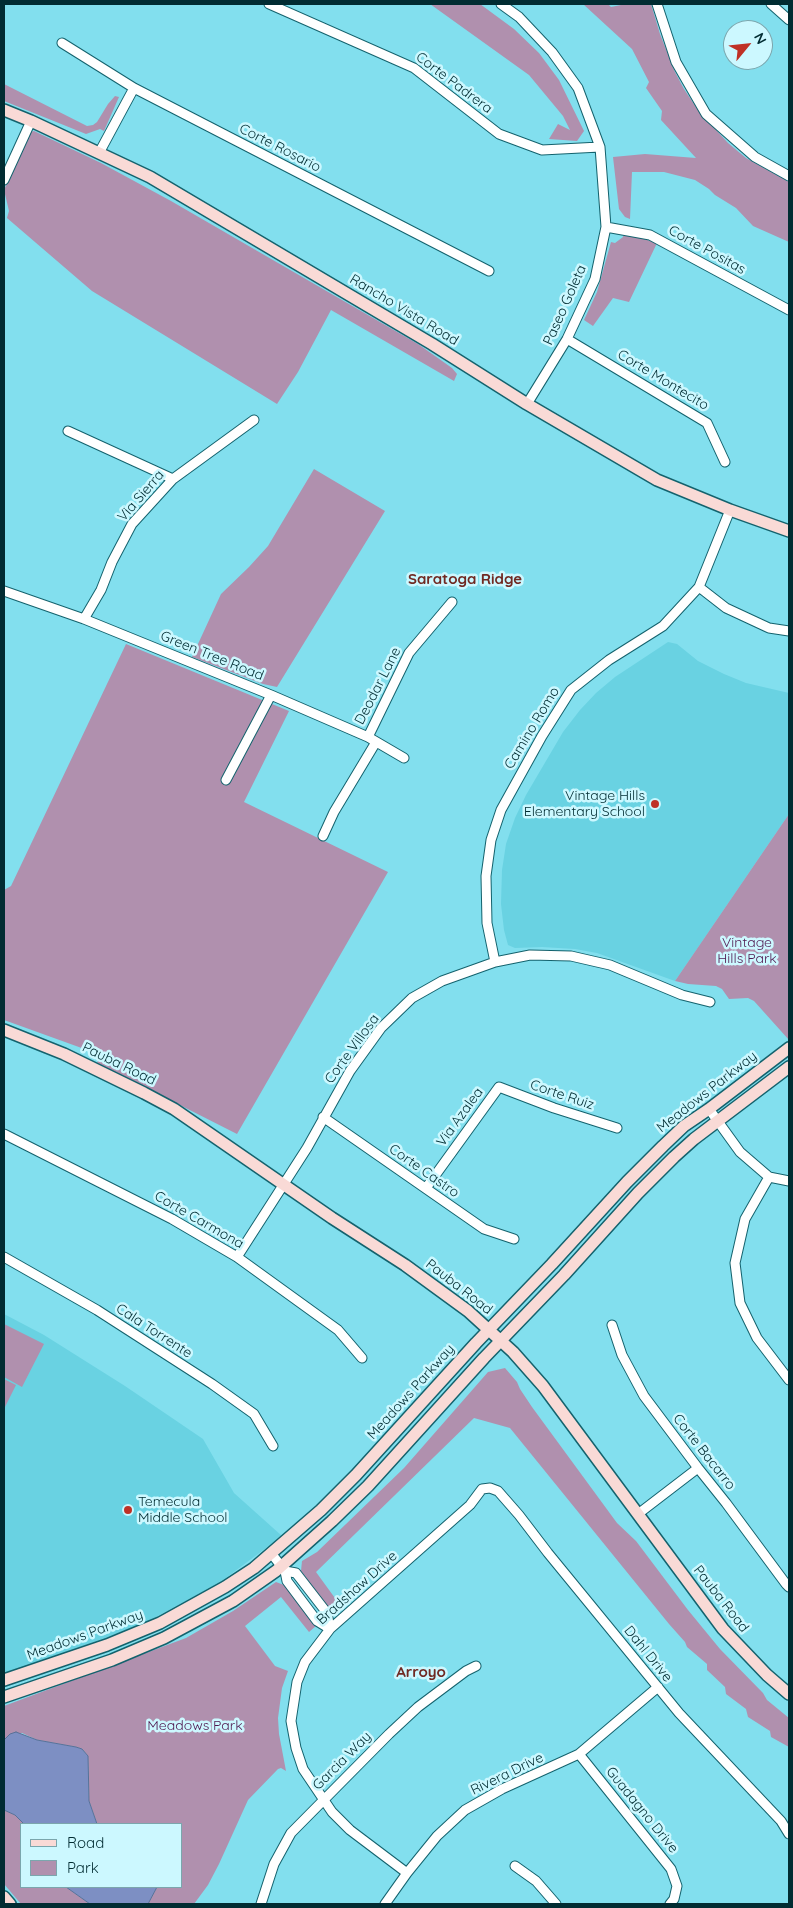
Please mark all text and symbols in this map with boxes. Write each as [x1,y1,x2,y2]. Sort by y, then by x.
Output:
north arrow [723,20,773,70]
text: N [750,30,771,47]
street label: Corte Padrera [412,49,496,117]
street label: Corte Rosario [236,120,324,176]
street label: Corte Positas [666,222,748,278]
street label: Paseo Goleta [540,262,590,348]
street label: Rancho Vista Road [346,271,462,349]
street label: Corte Montecito [614,346,712,414]
street label: Via Sierra [114,467,168,525]
district label: Saratoga Ridge [408,570,522,588]
street label: Green Tree Road [158,628,266,684]
street label: Deodar Lane [351,644,405,728]
street label: Camino Romo [501,684,563,772]
place label: Vintage Hills Elementary School [524,788,645,820]
marker: Vintage Hills Elementary School [649,798,661,810]
park label: Vintage Hills Park [717,935,777,968]
street label: Corte Villosa [321,1011,383,1087]
street label: Pauba Road [79,1039,159,1089]
street label: Meadows Parkway [654,1048,760,1136]
street label: Corte Ruiz [528,1076,596,1114]
street label: Via Azalea [433,1084,487,1150]
street label: Corte Castro [386,1141,462,1201]
street label: Corte Carmona [151,1188,247,1252]
street label: Pauba Road [422,1256,496,1318]
street label: Cala Torrente [113,1300,195,1362]
street label: Meadows Parkway [364,1341,458,1443]
street label: Corte Bacarro [669,1411,739,1493]
place label: Temecula Middle School [138,1494,228,1526]
marker: Temecula Middle School [122,1504,134,1516]
street label: Bradshaw Drive [313,1548,401,1628]
street label: Pauba Road [690,1562,752,1636]
street label: Meadows Parkway [25,1606,145,1664]
street label: Dahl Drive [620,1623,676,1685]
district label: Arroyo [396,1663,446,1681]
park label: Meadows Park [147,1718,243,1734]
street label: Garcia Way [309,1728,375,1794]
street label: Rivera Drive [468,1749,546,1799]
street label: Guadagno Drive [602,1764,682,1856]
legend [20,1823,182,1888]
text: Road [67,1833,104,1852]
text: Park [67,1858,99,1877]

